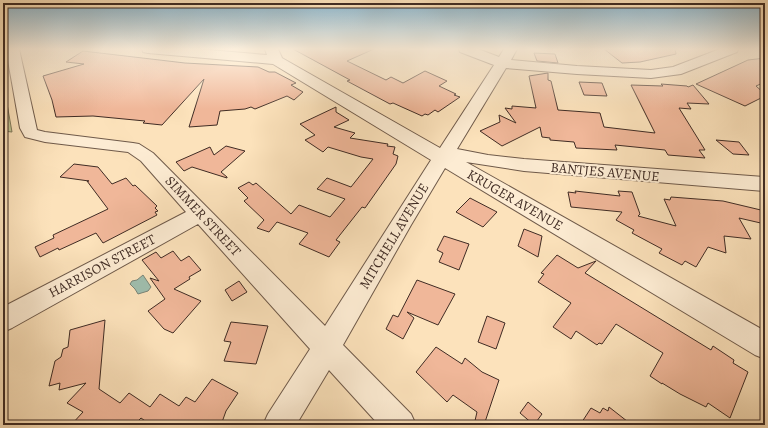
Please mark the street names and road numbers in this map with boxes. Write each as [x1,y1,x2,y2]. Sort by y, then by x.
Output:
street label: BANTJES AVENUE [550,158,660,186]
street label: KRUGER AVENUE [464,165,566,235]
street label: SIMMER STREET [161,172,246,261]
street label: MITCHELL AVENUE [355,179,433,293]
street label: HARRISON STREET [45,230,159,302]

